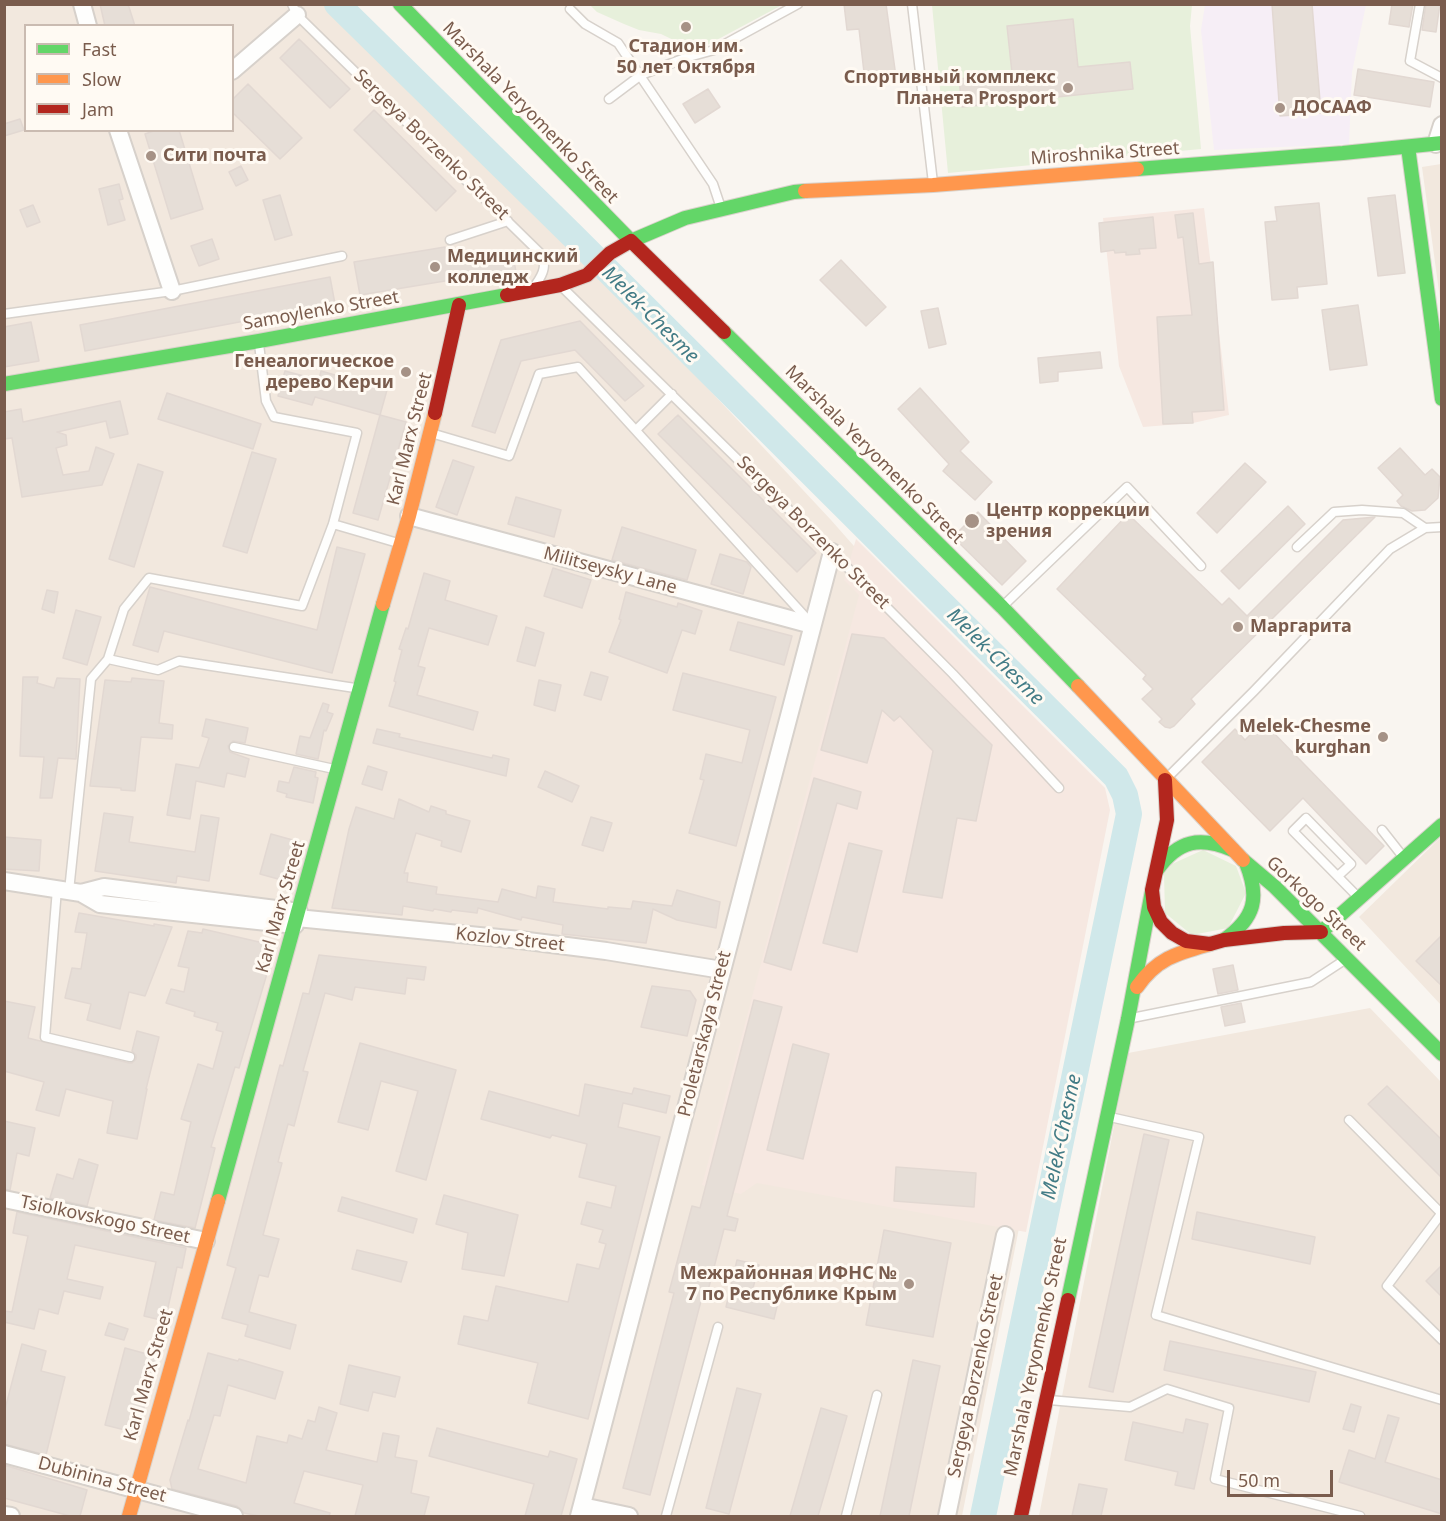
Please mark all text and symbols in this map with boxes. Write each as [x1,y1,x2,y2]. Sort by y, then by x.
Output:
street label: Marshala Yeryomenko Street [438,18,622,208]
marker: Стадион им. 50 лет Октября [679,20,693,34]
legend [24,24,234,132]
place label: Стадион им. 50 лет Октября [616,36,756,78]
text: Fast [82,37,117,61]
street label: Sergeya Borzenko Street [349,65,513,225]
text: Slow [82,67,121,91]
place label: Спортивный комплекс Планета Prosport [844,67,1056,110]
marker: Спортивный комплекс Планета Prosport [1061,81,1075,95]
text: Jam [82,97,114,121]
place label: ДОСААФ [1292,97,1372,119]
marker: ДОСААФ [1273,101,1287,115]
street label: Miroshnika Street [1030,138,1180,170]
place label: Сити почта [163,145,267,167]
marker: Сити почта [144,149,158,163]
place label: Медицинский колледж [447,246,578,288]
marker: Медицинский колледж [428,260,442,274]
water label: Melek-Chesme [596,261,704,369]
street label: Samoylenko Street [241,287,401,335]
place label: Генеалогическое дерево Керчи [234,351,394,394]
street label: Marshala Yeryomenko Street [780,361,968,549]
marker: Генеалогическое дерево Керчи [399,365,413,379]
street label: Karl Marx Street [383,370,437,508]
street label: Sergeya Borzenko Street [732,452,894,614]
place label: Центр коррекции зрения [986,500,1150,542]
marker: Центр коррекции зрения [963,512,981,530]
street label: Militseysky Lane [541,543,679,599]
water label: Melek-Chesme [941,603,1049,711]
place label: Маргарита [1250,616,1352,638]
marker: Маргарита [1231,620,1245,634]
place label: Melek-Chesme kurghan [1239,716,1371,758]
marker: Melek-Chesme kurghan [1376,730,1390,744]
street label: Karl Marx Street [252,839,310,975]
street label: Gorkogo Street [1262,852,1370,956]
street label: Kozlov Street [454,924,566,956]
street label: Proletarskaya Street [674,949,736,1119]
water label: Melek-Chesme [1037,1072,1087,1202]
street label: Tsiolkovskogo Street [18,1191,192,1249]
street label: Marshala Yeryomenko Street [1000,1236,1072,1478]
place label: Межрайонная ИФНС № 7 по Республике Крым [680,1263,897,1306]
street label: Sergeya Borzenko Street [944,1272,1008,1480]
marker: Межрайонная ИФНС № 7 по Республике Крым [902,1277,916,1291]
street label: Karl Marx Street [120,1307,178,1443]
street label: Dubinina Street [36,1452,168,1508]
scale bar [1230,1458,1336,1496]
text: 50 m [1238,1468,1280,1492]

